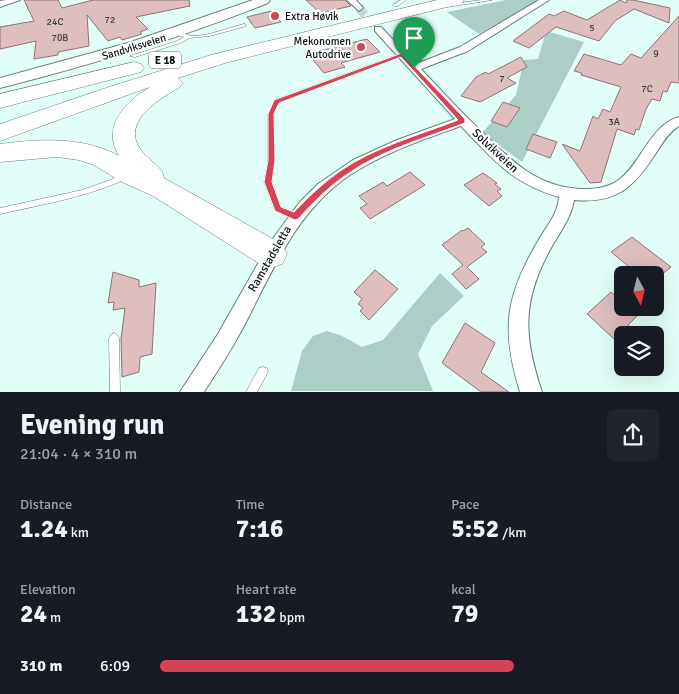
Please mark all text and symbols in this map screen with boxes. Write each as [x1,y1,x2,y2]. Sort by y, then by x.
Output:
marker: Extra Høvik [269,10,281,22]
place label: Extra Høvik [285,10,339,23]
house number: 72 [105,14,115,26]
house number: 24C [47,16,63,28]
pin [393,17,435,68]
house number: 5 [589,22,595,34]
icon: arrive [400,24,428,52]
street label: Sandviksveien [100,31,168,63]
house number: 70B [52,32,68,44]
place label: Mekonomen Autodrive [294,35,351,61]
marker: Mekonomen Autodrive [355,41,367,53]
house number: 9 [653,48,659,60]
road number: E 18 [149,52,181,68]
house number: 7 [499,73,505,85]
house number: 7C [641,83,653,95]
house number: 3A [608,116,620,128]
street label: Solvikveien [469,126,521,176]
street label: Ramstadsletta [245,223,295,295]
north arrow [614,266,664,316]
map controls [614,266,664,376]
button: layers [614,326,664,376]
text: Evening run [20,408,165,442]
button: share [607,409,659,461]
text: 21:04 · 4 × 310 m [20,444,137,464]
text: Distance [20,496,72,513]
text: Time [236,496,265,513]
text: Pace [451,496,480,513]
text: 1.24 [20,513,68,544]
text: 7:16 [236,513,284,544]
text: 5:52 [451,513,499,544]
text: km [68,524,89,541]
text: /km [499,524,526,541]
text: Elevation [20,581,76,598]
text: Heart rate [236,581,296,598]
text: kcal [451,581,476,598]
text: 24 [20,598,47,629]
text: 132 [236,598,276,629]
text: 79 [451,598,478,629]
text: m [47,609,61,626]
text: bpm [276,609,305,626]
text: 310 m [20,656,62,676]
text: 6:09 [100,656,130,676]

